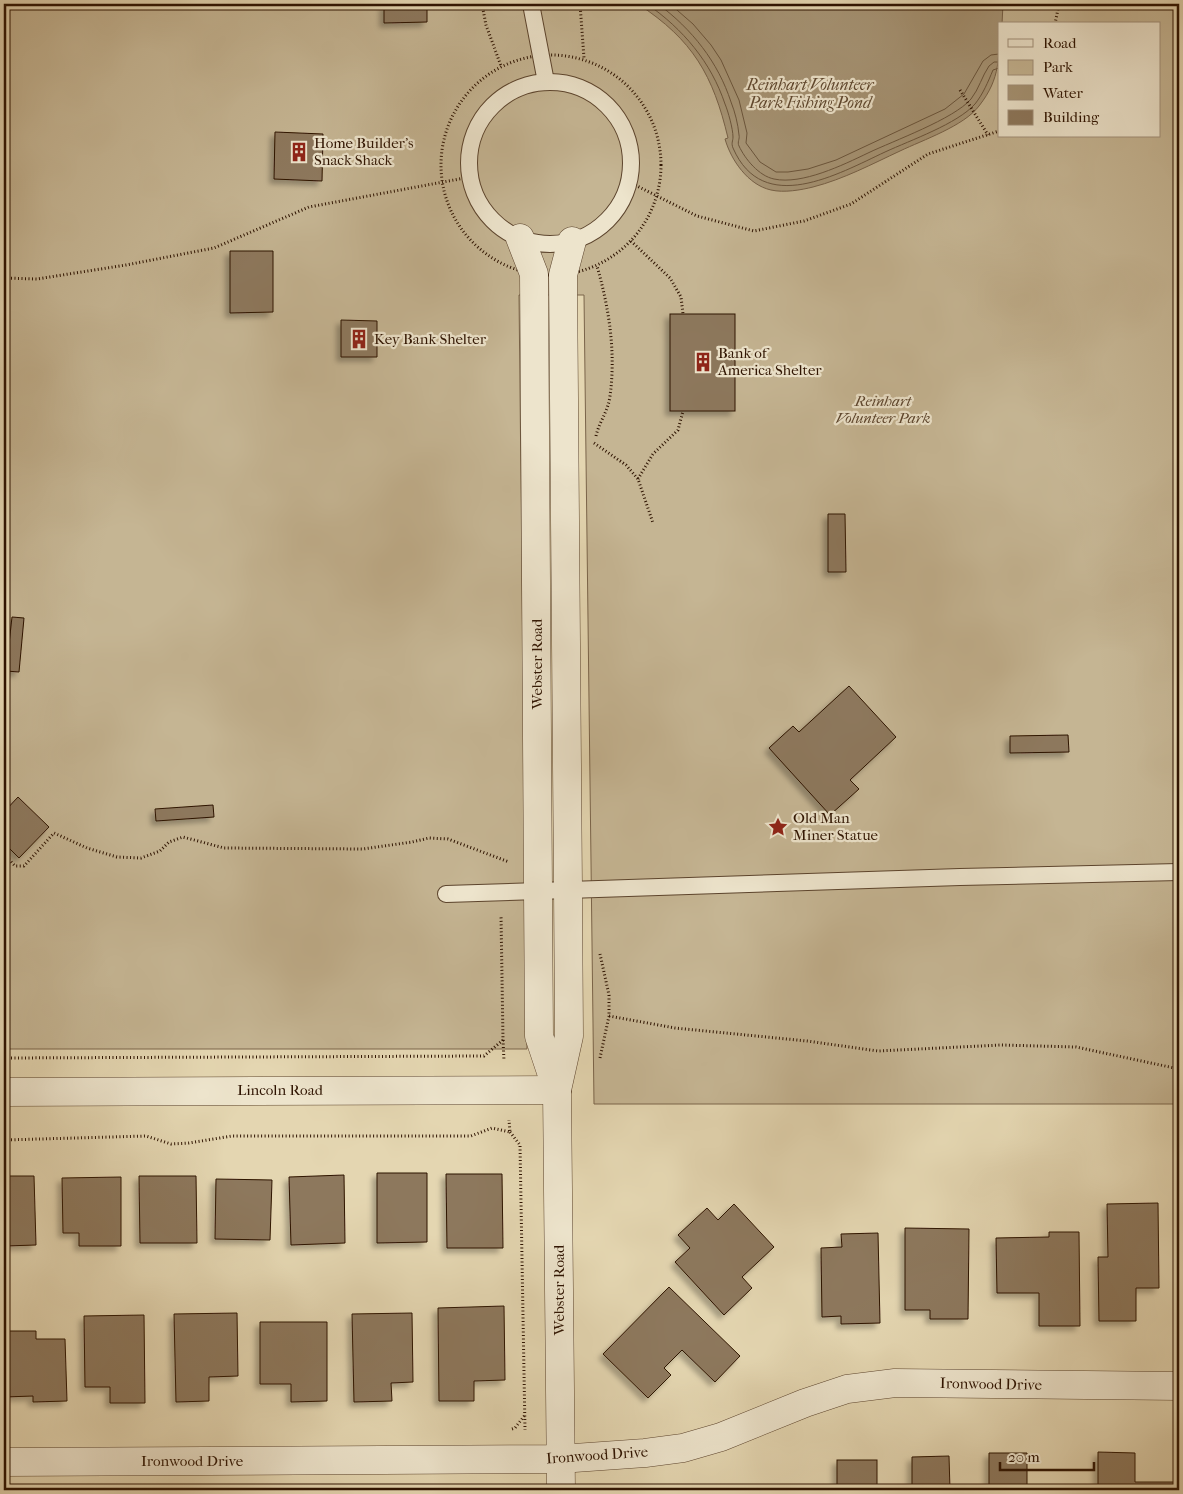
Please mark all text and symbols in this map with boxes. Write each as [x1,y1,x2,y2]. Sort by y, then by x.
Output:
legend [998,22,1160,138]
text: Road [1043,34,1077,52]
text: Park [1043,58,1073,76]
water label: Reinhart Volunteer Park Fishing Pond [746,75,875,112]
text: Water [1042,84,1083,102]
text: Building [1043,108,1100,126]
place label: Home Builder's Snack Shack [314,134,414,169]
building icon: Home Builder's Snack Shack [288,141,310,163]
building icon: Key Bank Shelter [348,328,370,350]
place label: Key Bank Shelter [374,330,487,348]
place label: Bank of America Shelter [717,344,822,379]
building icon: Bank of America Shelter [692,351,714,373]
park label: Reinhart Volunteer Park [836,392,930,427]
street label: Webster Road [528,618,546,710]
place label: Old Man Miner Statue [793,809,879,844]
place icon: Old Man Miner Statue [767,816,789,838]
street label: Lincoln Road [237,1081,324,1099]
street label: Webster Road [550,1244,568,1336]
street label: Ironwood Drive [940,1374,1043,1394]
scale bar [1000,1439,1094,1471]
street label: Ironwood Drive [545,1442,649,1468]
text: 20 m [1008,1448,1040,1466]
street label: Ironwood Drive [141,1452,244,1470]

